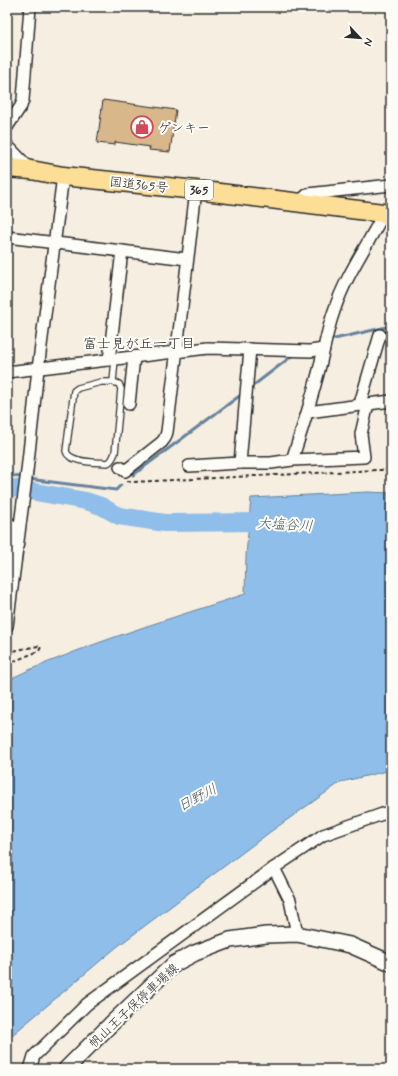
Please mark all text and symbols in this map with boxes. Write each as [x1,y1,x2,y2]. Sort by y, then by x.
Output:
north arrow [340,18,380,58]
text: N [360,36,376,48]
shop icon: ゲンキー [129,114,155,140]
place label: ゲンキー [158,120,210,137]
street label: 国道365号 [108,174,169,197]
road number: 365 [185,180,213,200]
district label: 富士見が丘一丁目 [83,335,195,353]
water label: 大塩谷川 [257,515,313,535]
water label: 日野川 [175,780,220,816]
street label: 帆山王子保停車場線 [85,959,183,1052]

